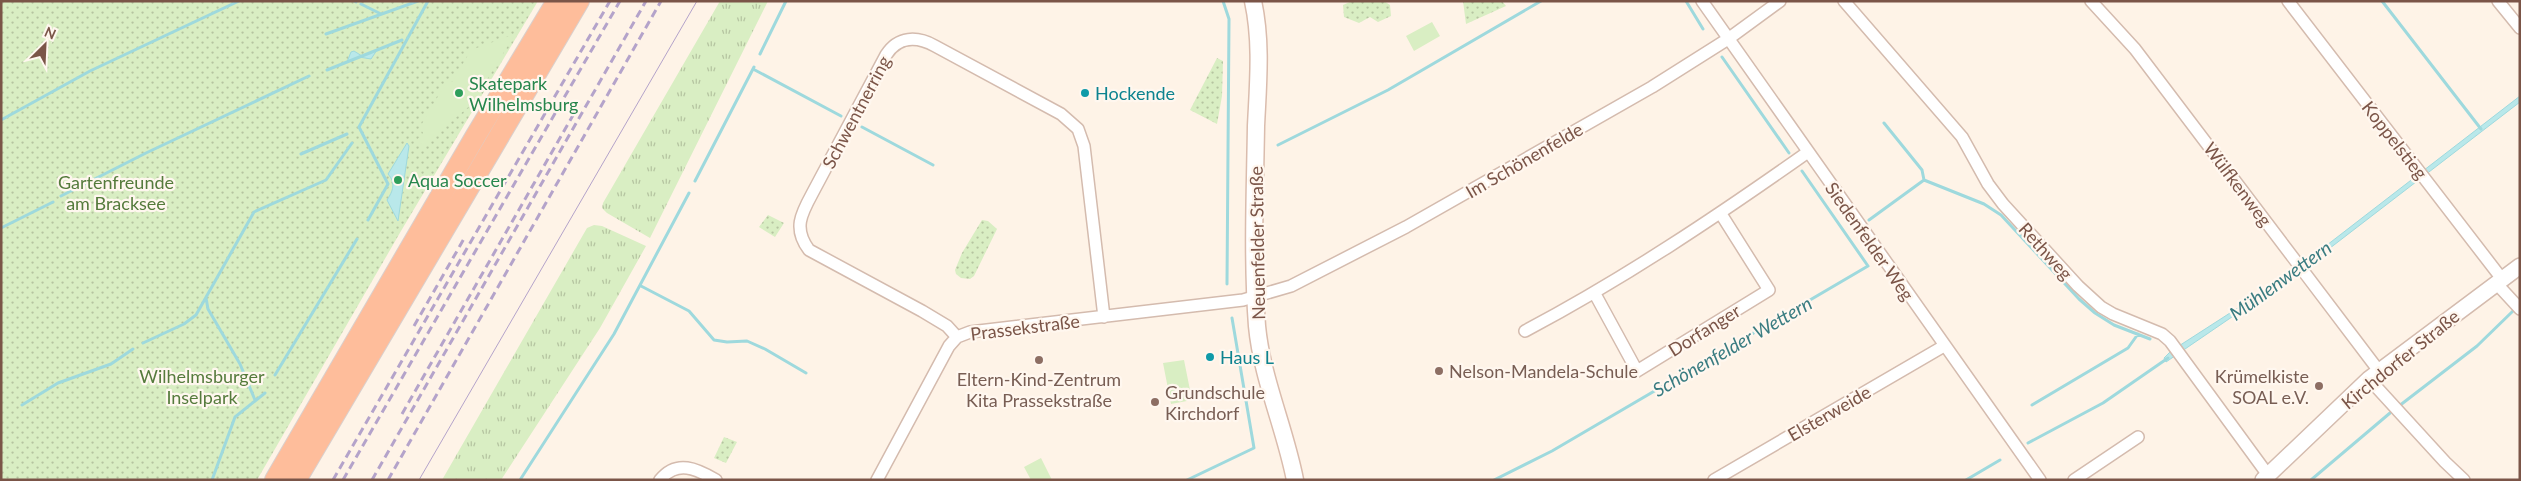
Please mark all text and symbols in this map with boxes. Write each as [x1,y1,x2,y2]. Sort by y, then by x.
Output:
north arrow [20,20,70,70]
text: N [42,23,59,43]
street label: Schwentnerring [817,52,895,172]
place label: Skatepark Wilhelmsburg [469,72,578,115]
place label: Hockende [1095,82,1175,104]
marker: Skatepark Wilhelmsburg [453,87,465,99]
marker: Hockende [1079,87,1091,99]
street label: Koppelstieg [2358,97,2432,183]
street label: Im Schönenfelde [1461,118,1587,202]
street label: Wülfkenweg [2199,138,2277,230]
street label: Neuenfelder Straße [1245,166,1269,320]
place label: Aqua Soccer [408,169,507,191]
park label: Gartenfreunde am Bracksee [58,171,174,214]
marker: Aqua Soccer [392,174,404,186]
street label: Siedenfelder Weg [1821,178,1919,304]
street label: Rethweg [2015,218,2077,284]
water label: Mühlenwettern [2225,235,2335,325]
water label: Schönenfelder Wettern [1648,291,1816,401]
street label: Dorfanger [1664,299,1744,361]
street label: Kirchdorfer Straße [2337,305,2463,413]
street label: Prassekstraße [969,309,1081,345]
place label: Haus L [1220,346,1274,368]
marker: Haus L [1204,351,1216,363]
marker: Eltern-Kind-Zentrum Kita Prassekstraße [1033,354,1045,366]
place label: Nelson-Mandela-Schule [1449,360,1638,382]
park label: Wilhelmsburger Inselpark [139,365,265,408]
marker: Nelson-Mandela-Schule [1433,365,1445,377]
place label: Krümelkiste SOAL e.V. [2215,365,2309,408]
place label: Eltern-Kind-Zentrum Kita Prassekstraße [957,368,1121,411]
street label: Elsterweide [1784,380,1874,446]
marker: Krümelkiste SOAL e.V. [2313,380,2325,392]
place label: Grundschule Kirchdorf [1165,381,1265,424]
marker: Grundschule Kirchdorf [1149,396,1161,408]

